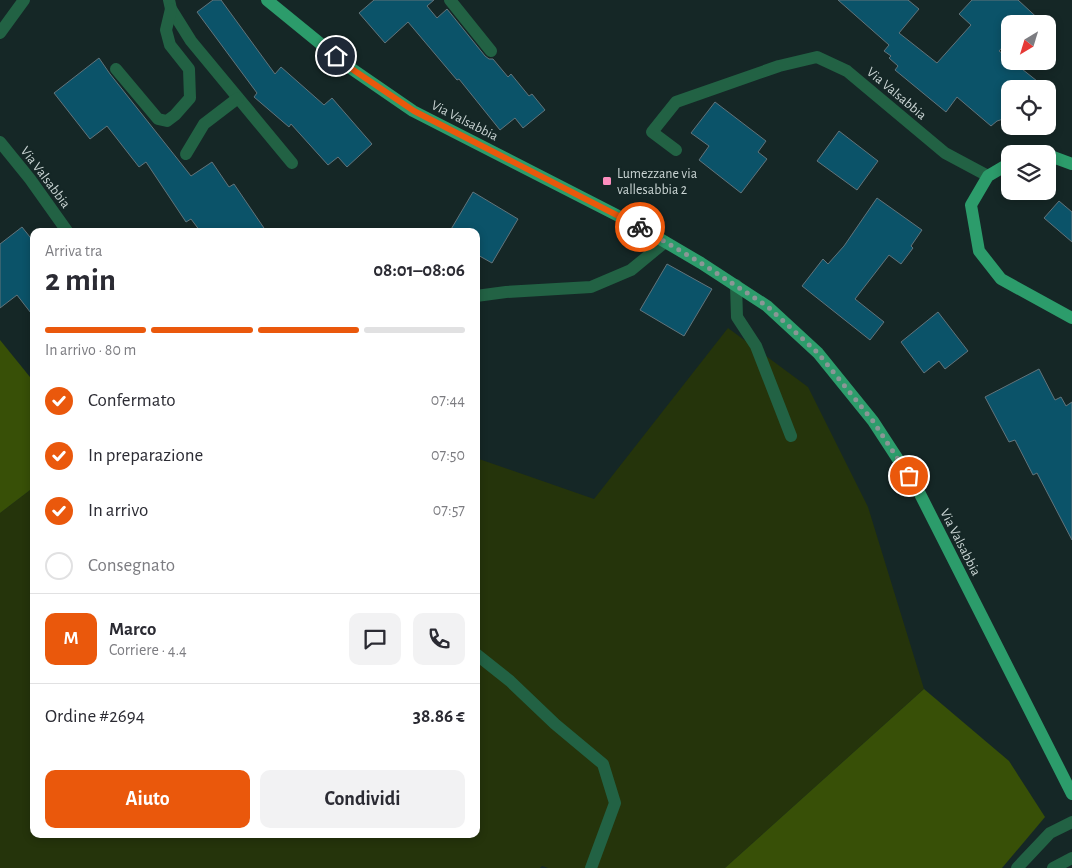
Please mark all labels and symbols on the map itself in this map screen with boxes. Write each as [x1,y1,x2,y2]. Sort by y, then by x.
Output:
north arrow [1001,15,1056,70]
pin [315,35,357,77]
street label: Via Valsabbia [864,65,929,123]
street label: Via Valsabbia [429,98,501,144]
street label: Via Valsabbia [18,144,73,211]
place label: Lumezzane via vallesabbia 2 [617,167,698,197]
marker: Lumezzane via vallesabbia 2 [601,175,613,187]
courier [615,202,665,252]
pin [888,455,930,497]
street label: Via Valsabbia [937,507,983,579]

